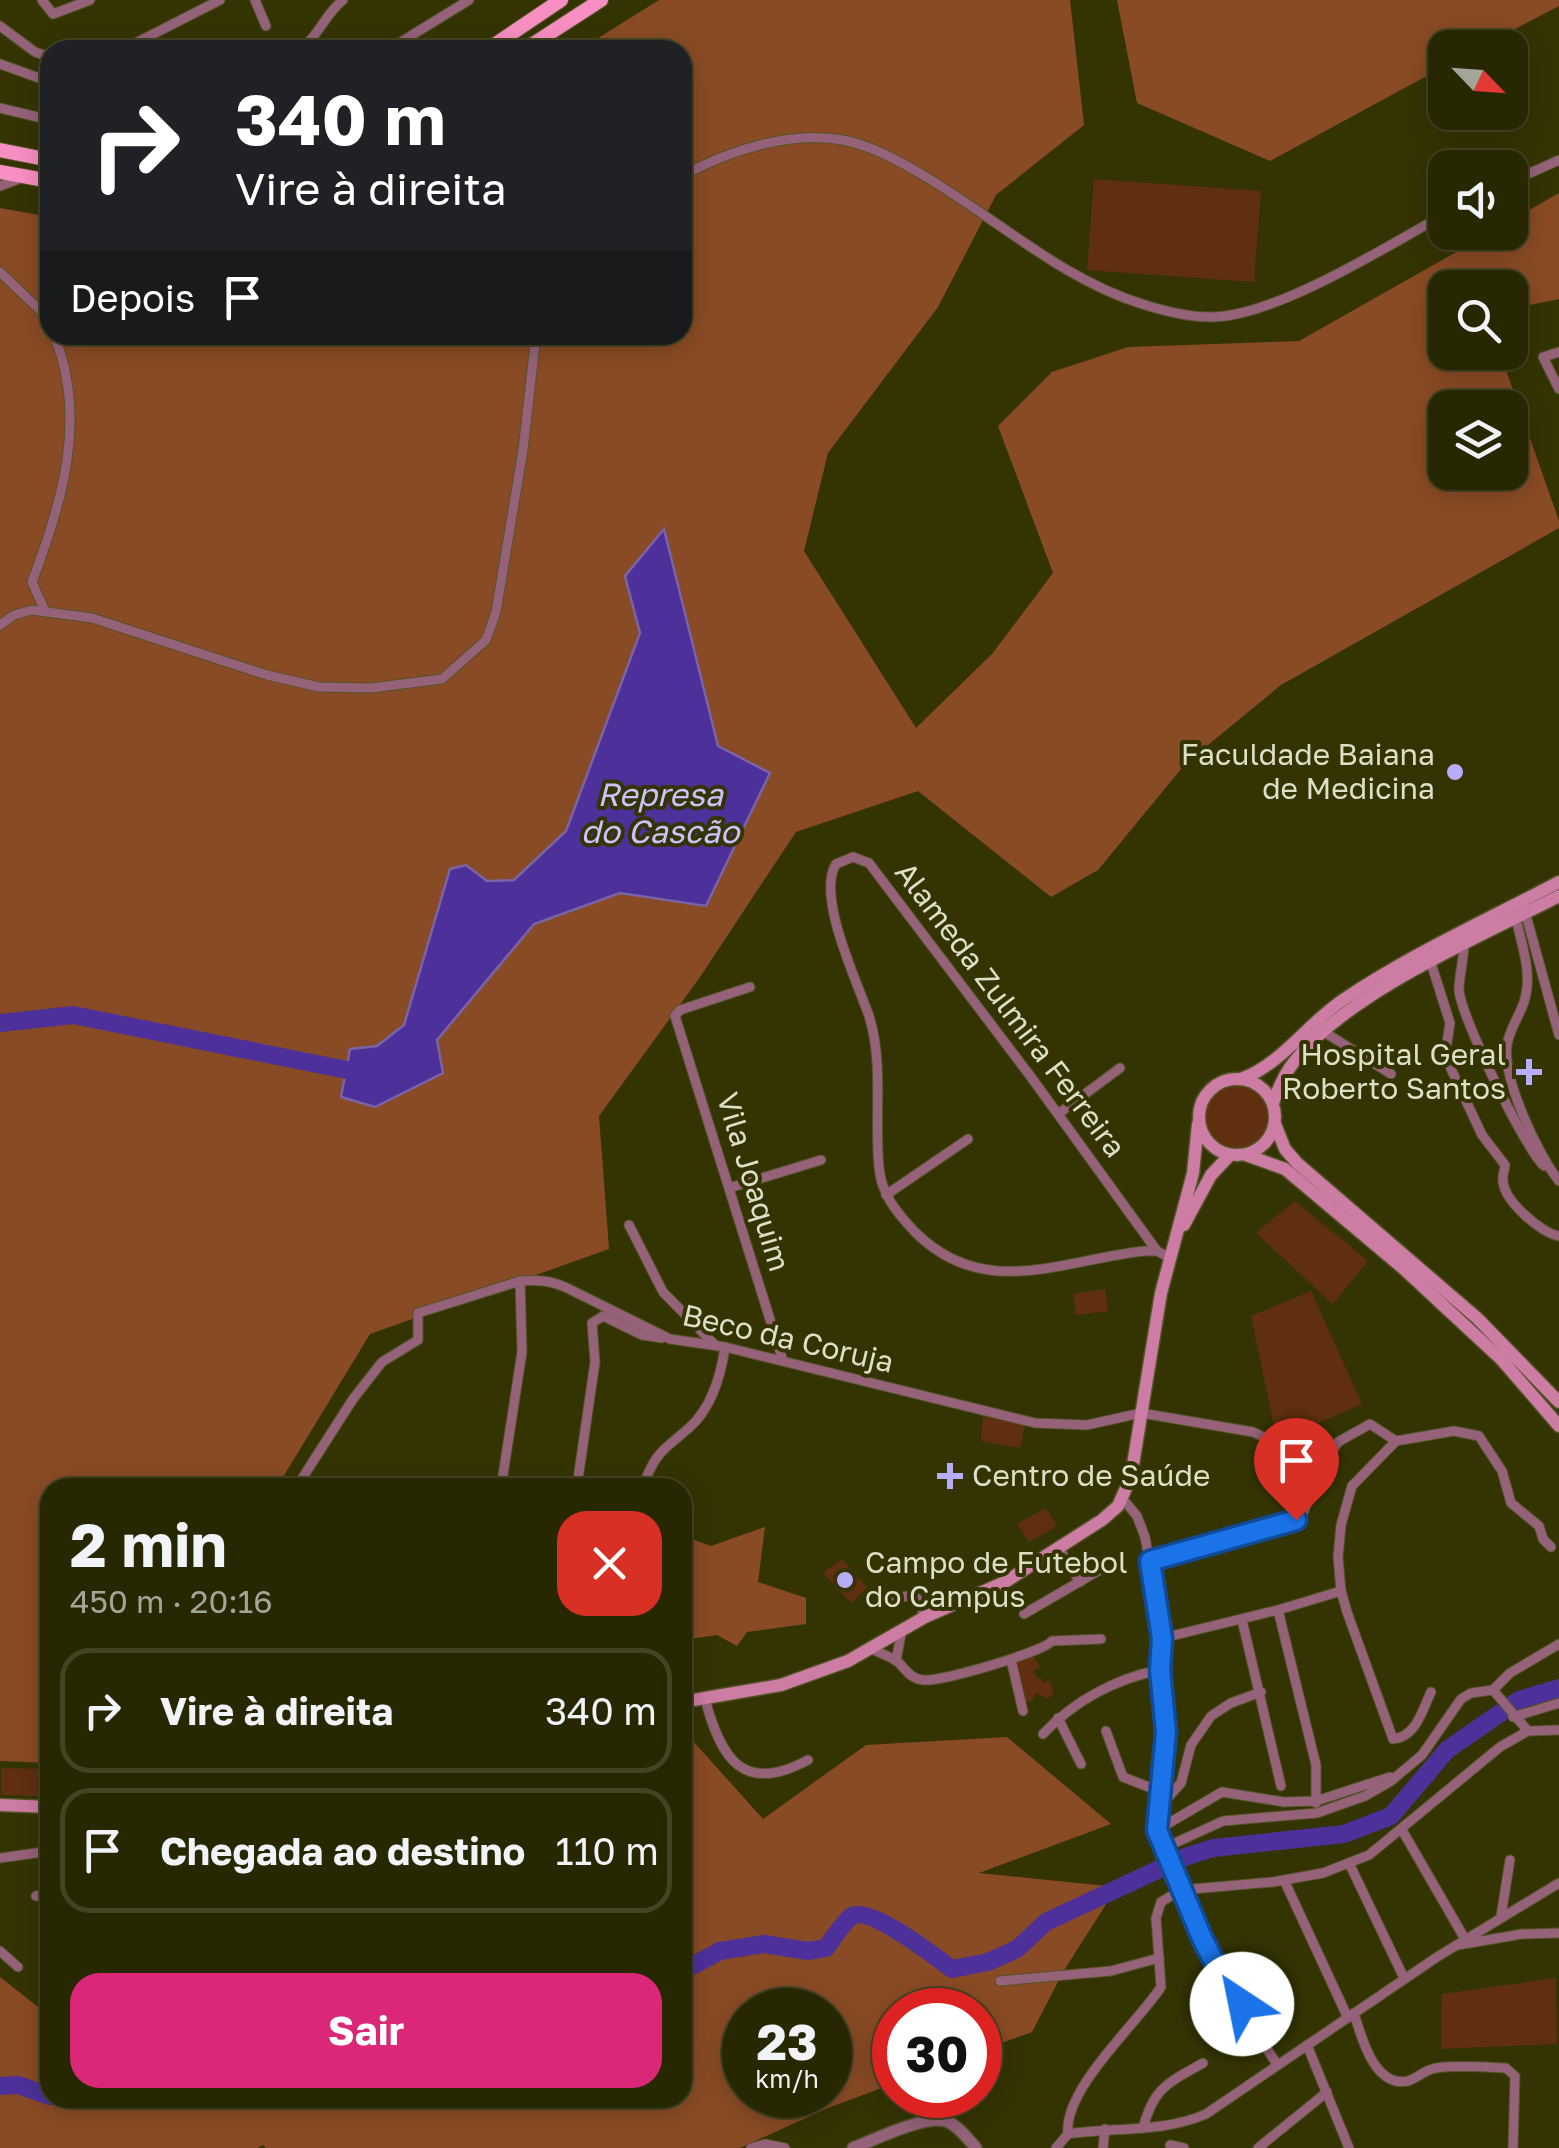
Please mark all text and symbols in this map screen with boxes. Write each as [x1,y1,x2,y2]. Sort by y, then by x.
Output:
north arrow [1428,30,1528,130]
map controls [1428,30,1528,490]
text: 340 m [235,76,446,160]
icon: right [70,80,200,210]
button: sound [1428,150,1528,250]
text: Vire à direita [235,161,507,215]
icon: arrive [215,270,270,325]
button: search [1428,270,1528,370]
text: Depois [70,275,195,320]
button: layers [1428,390,1528,490]
place label: Faculdade Baiana de Medicina [1181,736,1435,806]
marker: Faculdade Baiana de Medicina [1444,761,1466,783]
water label: Represa do Cascão [581,775,741,850]
street label: Alameda Zulmira Ferreira [888,855,1134,1164]
place label: Hospital Geral Roberto Santos [1282,1036,1506,1106]
marker: Hospital Geral Roberto Santos [1516,1059,1542,1085]
street label: Vila Joaquim [710,1088,798,1275]
street label: Beco da Coruja [679,1296,897,1380]
pin [1254,1418,1339,1521]
icon: arrive [1269,1433,1324,1488]
place label: Centro de Saúde [972,1457,1210,1493]
marker: Centro de Saúde [937,1463,963,1489]
text: 2 min [70,1508,227,1580]
button: close [557,1511,662,1616]
place label: Campo de Futebol do Campus [865,1544,1128,1614]
marker: Campo de Futebol do Campus [834,1569,856,1591]
text: 450 m · 20:16 [70,1582,273,1620]
icon: right [75,1683,130,1738]
text: Vire à direita [160,1688,393,1733]
text: 340 m [545,1688,657,1733]
icon: arrive [75,1823,130,1878]
text: Chegada ao destino [160,1828,525,1873]
text: 110 m [555,1828,659,1873]
position arrow [1190,1952,1294,2056]
button: Sair [70,1973,662,2088]
speed limit sign: 30 [872,1988,1002,2118]
text: 23 [756,2011,817,2071]
text: km/h [755,2063,819,2094]

